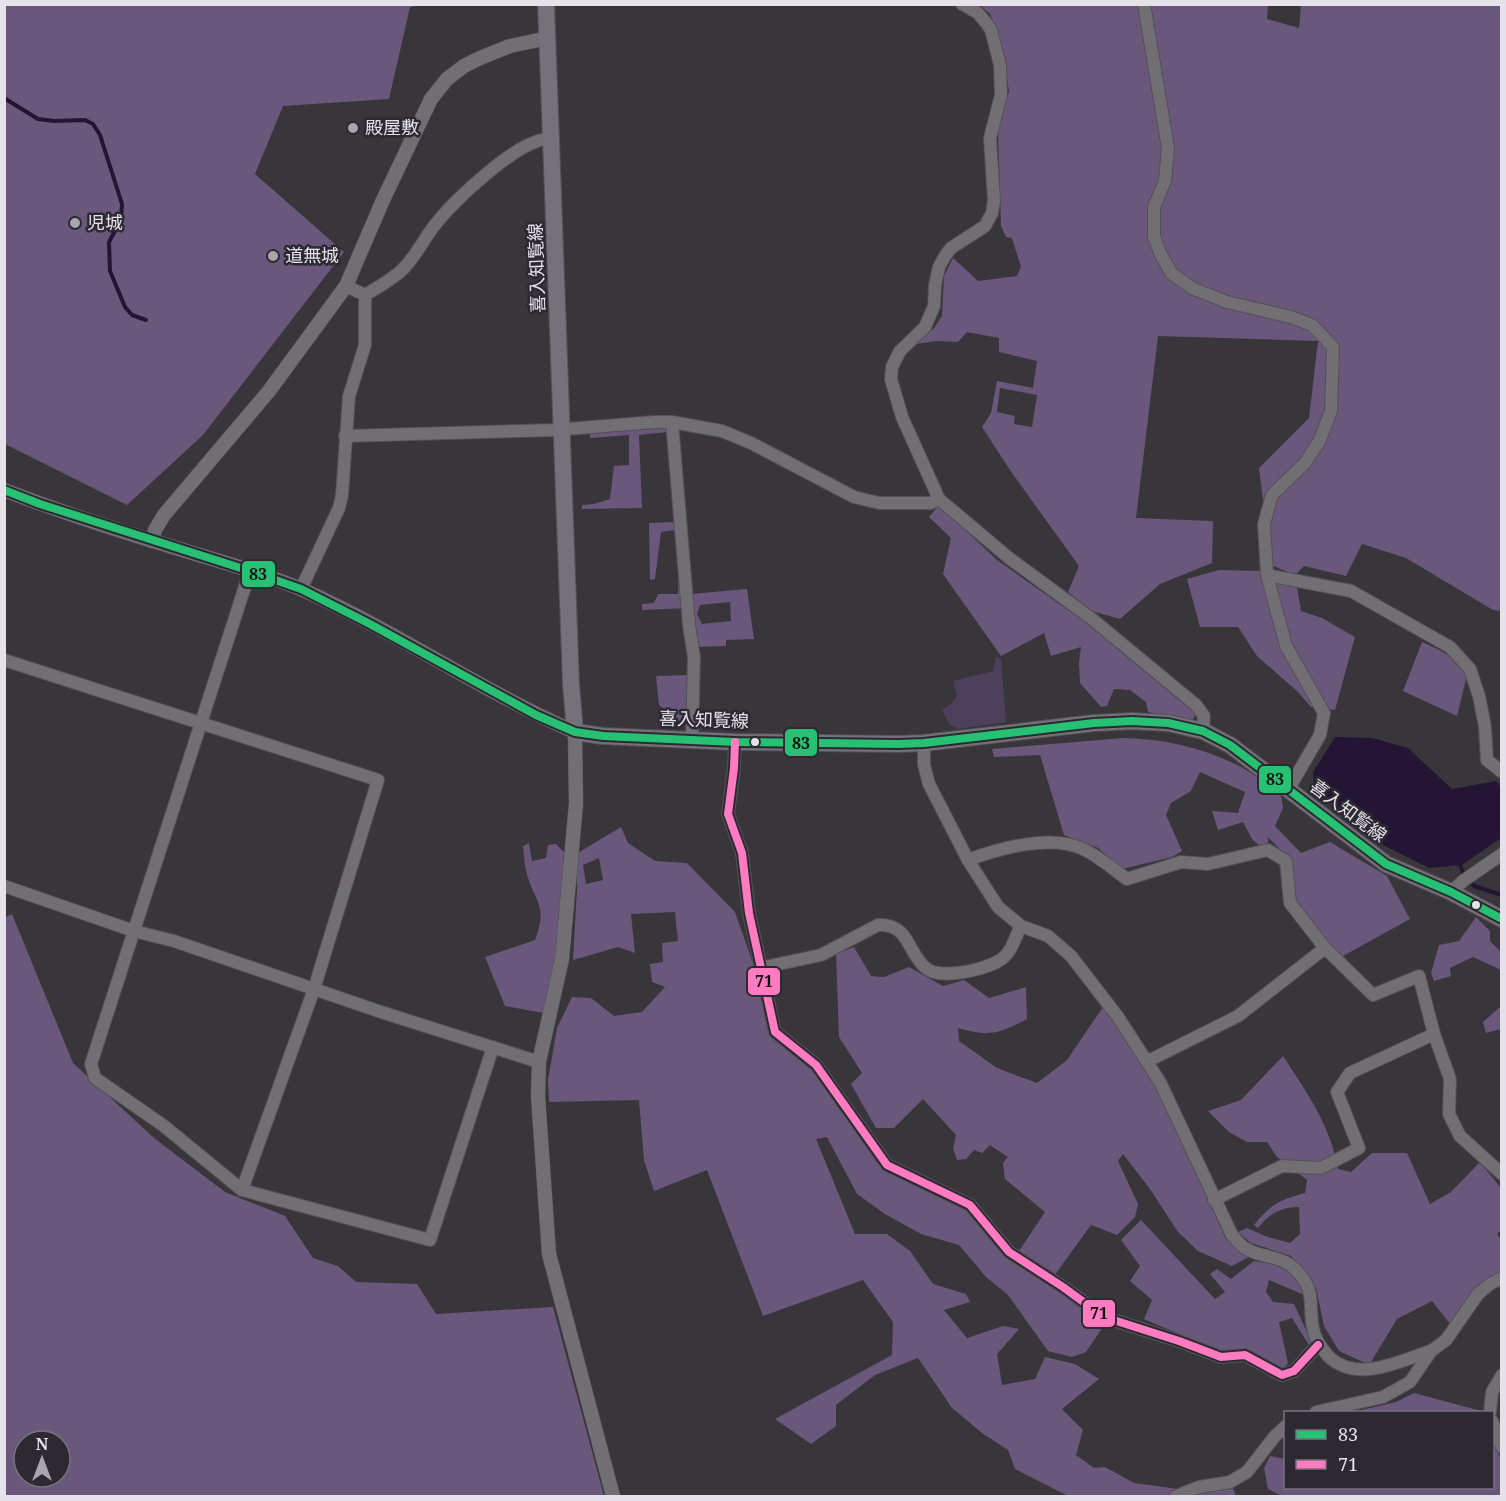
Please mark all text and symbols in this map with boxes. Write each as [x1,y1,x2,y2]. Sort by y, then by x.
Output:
place label: 殿屋敷 [365,115,419,139]
marker: 殿屋敷 [346,121,360,135]
place label: 児城 [87,210,123,234]
marker: 児城 [68,216,82,230]
street label: 喜入知覧線 [522,223,550,313]
place label: 道無城 [285,243,339,267]
marker: 道無城 [266,249,280,263]
line badge: 83 [241,560,276,588]
text: 83 [249,563,267,585]
street label: 喜入知覧線 [659,705,749,733]
line badge: 83 [784,728,818,757]
text: 83 [792,732,810,754]
unlabelled marker [749,736,761,748]
line badge: 83 [1258,765,1292,794]
text: 83 [1266,768,1284,790]
street label: 喜入知覧線 [1305,774,1392,847]
unlabelled marker [1470,899,1482,911]
line badge: 71 [747,967,781,996]
text: 71 [755,970,773,992]
line badge: 71 [1082,1299,1116,1328]
text: 71 [1090,1302,1108,1324]
legend [1284,1411,1494,1489]
text: 83 [1338,1422,1358,1446]
north arrow [12,1429,72,1489]
text: N [36,1433,49,1455]
text: 71 [1338,1452,1358,1476]

